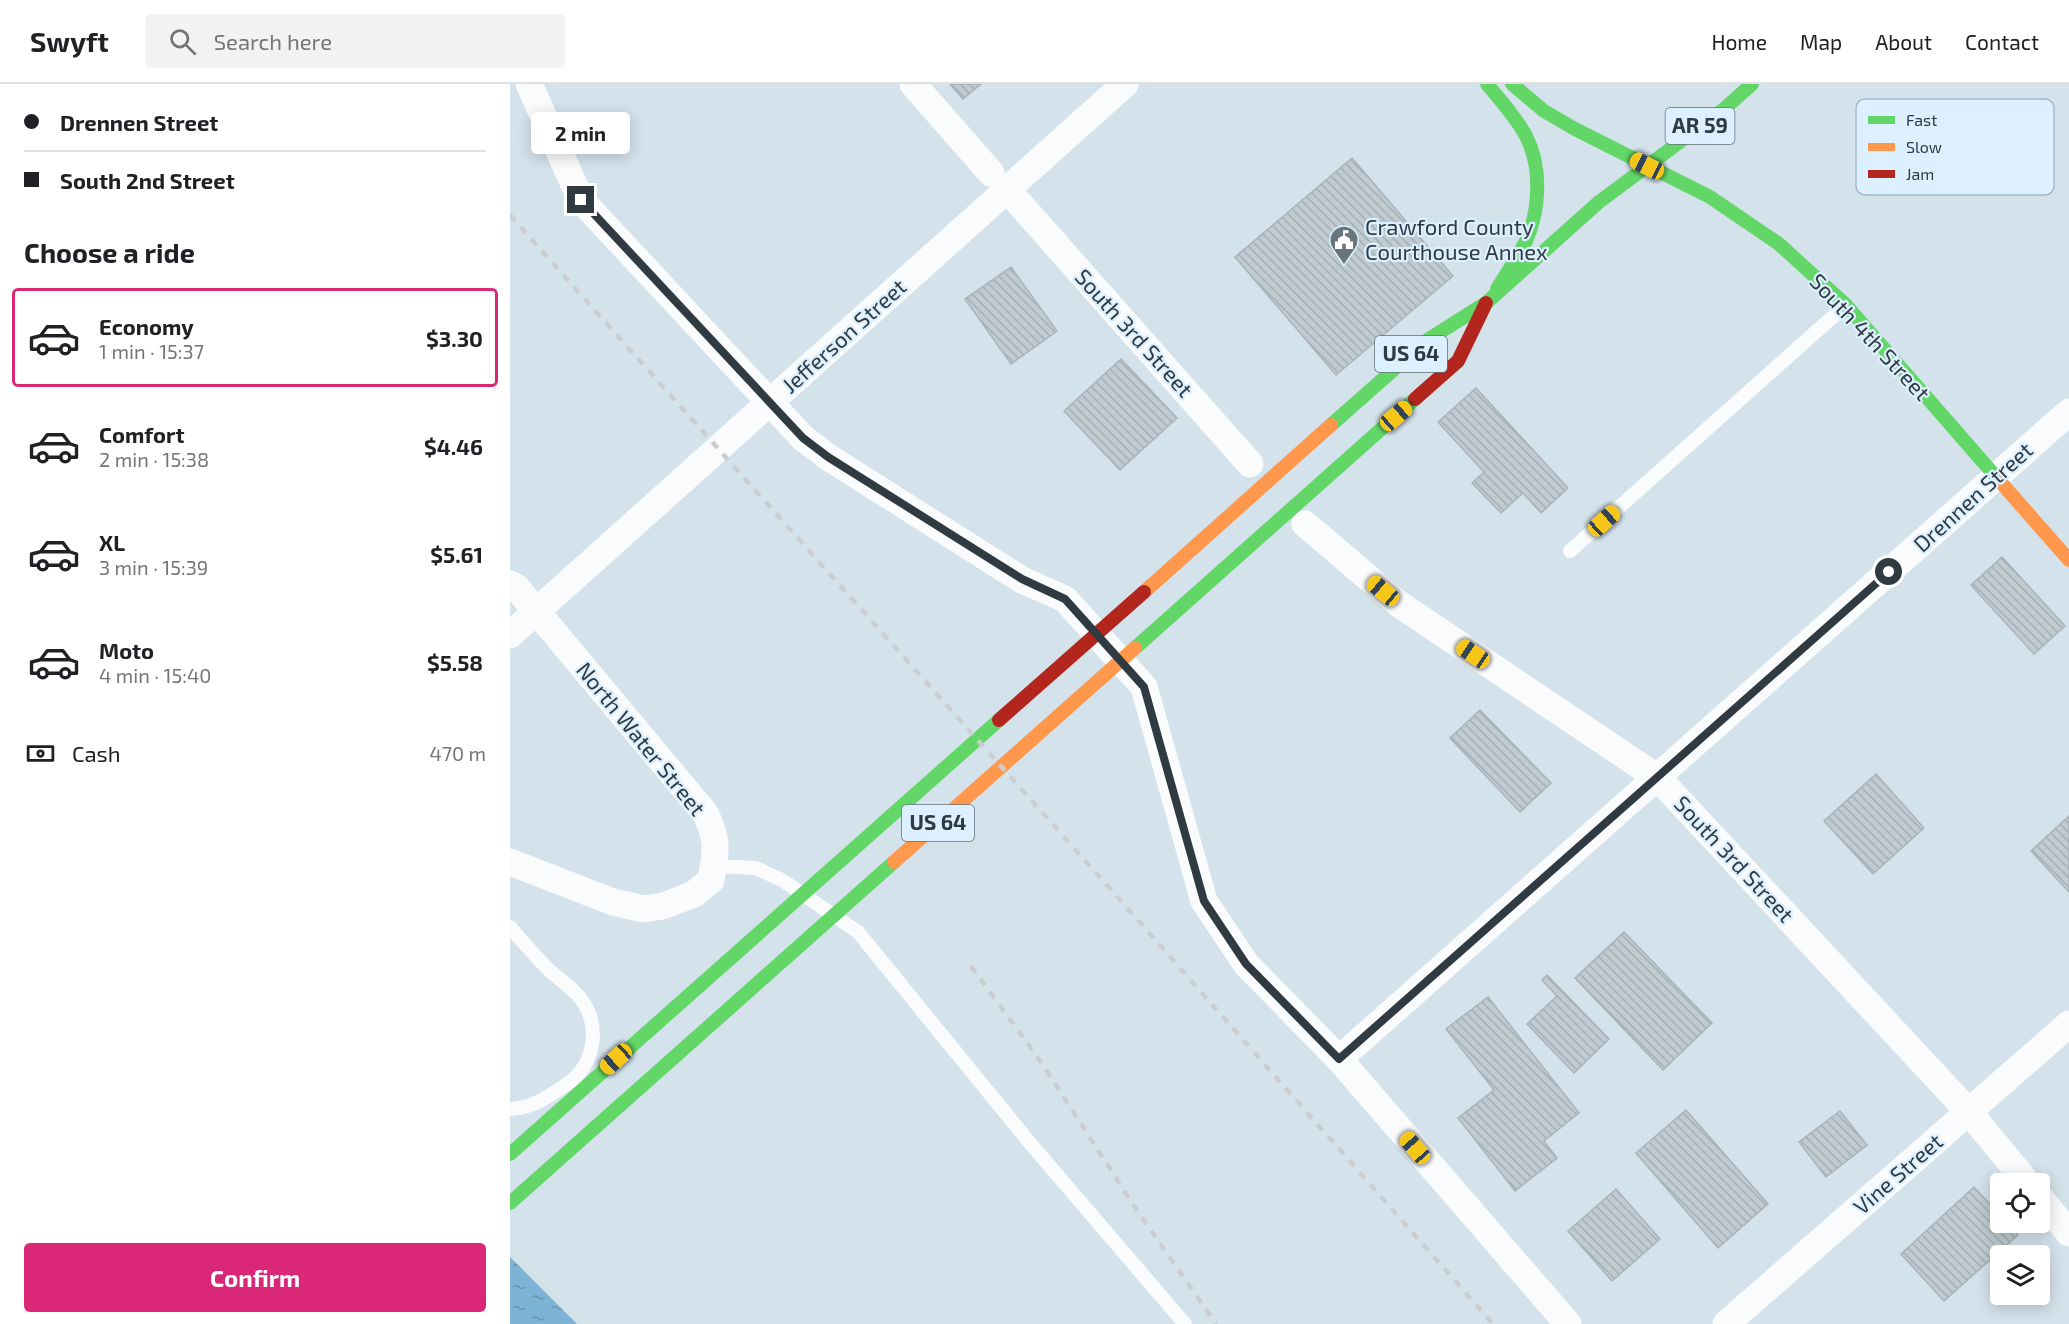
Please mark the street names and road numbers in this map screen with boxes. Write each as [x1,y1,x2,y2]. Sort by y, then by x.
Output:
road number: AR 59 [1666,108,1734,144]
street label: South 3rd Street [1071,263,1199,402]
street label: South 4th Street [1805,267,1936,405]
street label: Jefferson Street [776,273,911,398]
road number: US 64 [1375,336,1447,372]
street label: Drennen Street [1907,436,2037,556]
street label: North Water Street [572,656,712,820]
street label: South 3rd Street [1670,790,1800,927]
road number: US 64 [902,805,974,841]
street label: Vine Street [1847,1128,1947,1219]

